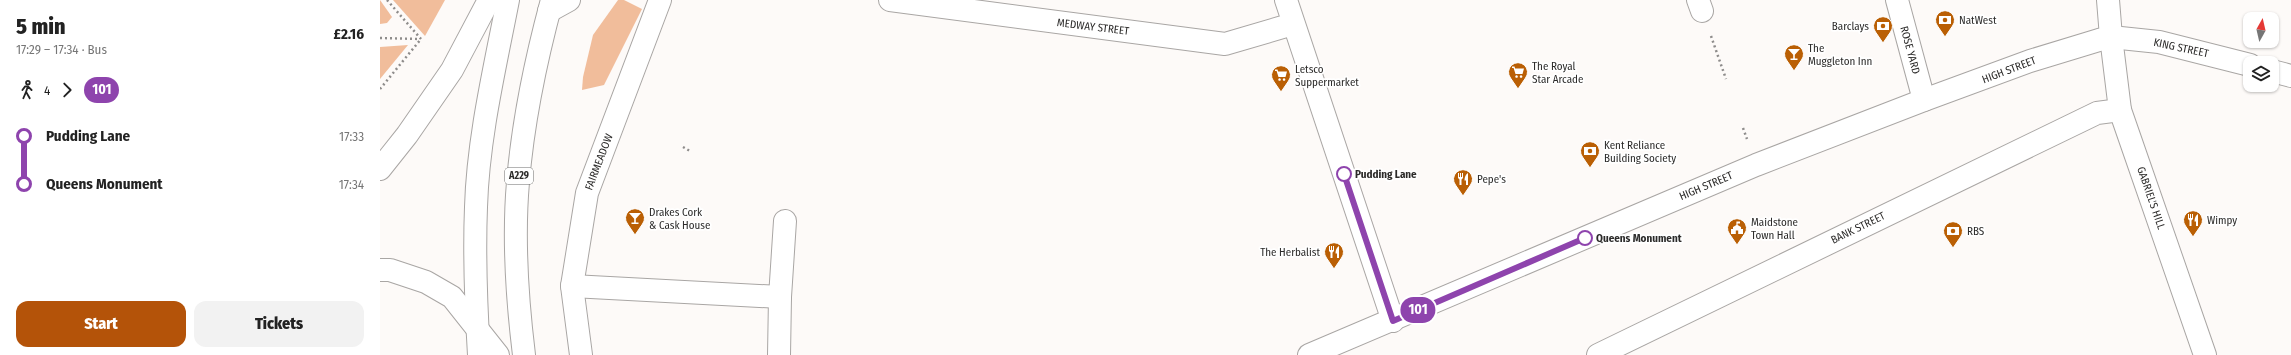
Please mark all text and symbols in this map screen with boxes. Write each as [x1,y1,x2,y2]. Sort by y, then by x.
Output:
bank icon: NatWest [1934,9,1956,37]
north arrow [2243,12,2279,48]
map controls [2243,12,2279,92]
text: 5 min [16,13,65,40]
place label: NatWest [1959,14,1997,27]
bank icon: Barclays [1872,15,1894,43]
street label: MEDWAY STREET [1056,16,1131,38]
place label: Barclays [1832,20,1869,33]
text: £2.16 [334,25,364,43]
street label: ROSE YARD [1897,25,1923,75]
street label: KING STREET [2152,36,2211,60]
text: 17:29 – 17:34 · Bus [16,42,107,57]
place label: The Muggleton Inn [1808,42,1872,68]
bar icon: The Muggleton Inn [1783,43,1805,71]
street label: HIGH STREET [1980,53,2039,86]
button: layers [2243,56,2279,92]
place label: The Royal Star Arcade [1532,60,1583,86]
supermarket icon: The Royal Star Arcade [1507,61,1529,89]
place label: Letsco Suppermarket [1295,63,1359,89]
supermarket icon: Letsco Suppermarket [1270,64,1292,92]
icon: walk [16,79,38,101]
icon: forward [56,79,78,101]
text: 101 [92,81,111,98]
text: 4 [44,83,50,98]
text: Pudding Lane [46,127,130,145]
text: 17:33 [339,129,364,144]
street label: FAIRMEADOW [582,132,616,192]
place label: Kent Reliance Building Society [1604,139,1676,165]
bank icon: Kent Reliance Building Society [1579,140,1601,168]
street label: GABRIEL'S HILL [2134,165,2168,231]
marker: Pudding Lane [1336,166,1352,182]
road number: A229 [505,168,533,184]
place label: Pudding Lane [1355,168,1417,181]
restaurant icon: Pepe's [1452,168,1474,196]
street label: HIGH STREET [1677,169,1736,203]
place label: Pepe's [1477,173,1506,186]
text: Queens Monument [46,175,163,193]
text: 17:34 [339,177,364,192]
place label: Drakes Cork & Cask House [649,206,710,232]
bar icon: Drakes Cork & Cask House [624,207,646,235]
street label: BANK STREET [1829,209,1888,247]
restaurant icon: Wimpy [2182,209,2204,237]
place label: Wimpy [2207,214,2237,227]
place label: Maidstone Town Hall [1751,216,1798,242]
public building icon: Maidstone Town Hall [1726,217,1748,245]
bank icon: RBS [1942,220,1964,248]
place label: RBS [1967,225,1985,238]
marker: Queens Monument [1577,230,1593,246]
place label: Queens Monument [1596,232,1682,245]
restaurant icon: The Herbalist [1323,241,1345,269]
place label: The Herbalist [1260,246,1320,259]
line badge: 101 [1395,297,1441,323]
button: Start [16,301,186,347]
button: Tickets [194,301,364,347]
text: 101 [1408,301,1428,318]

